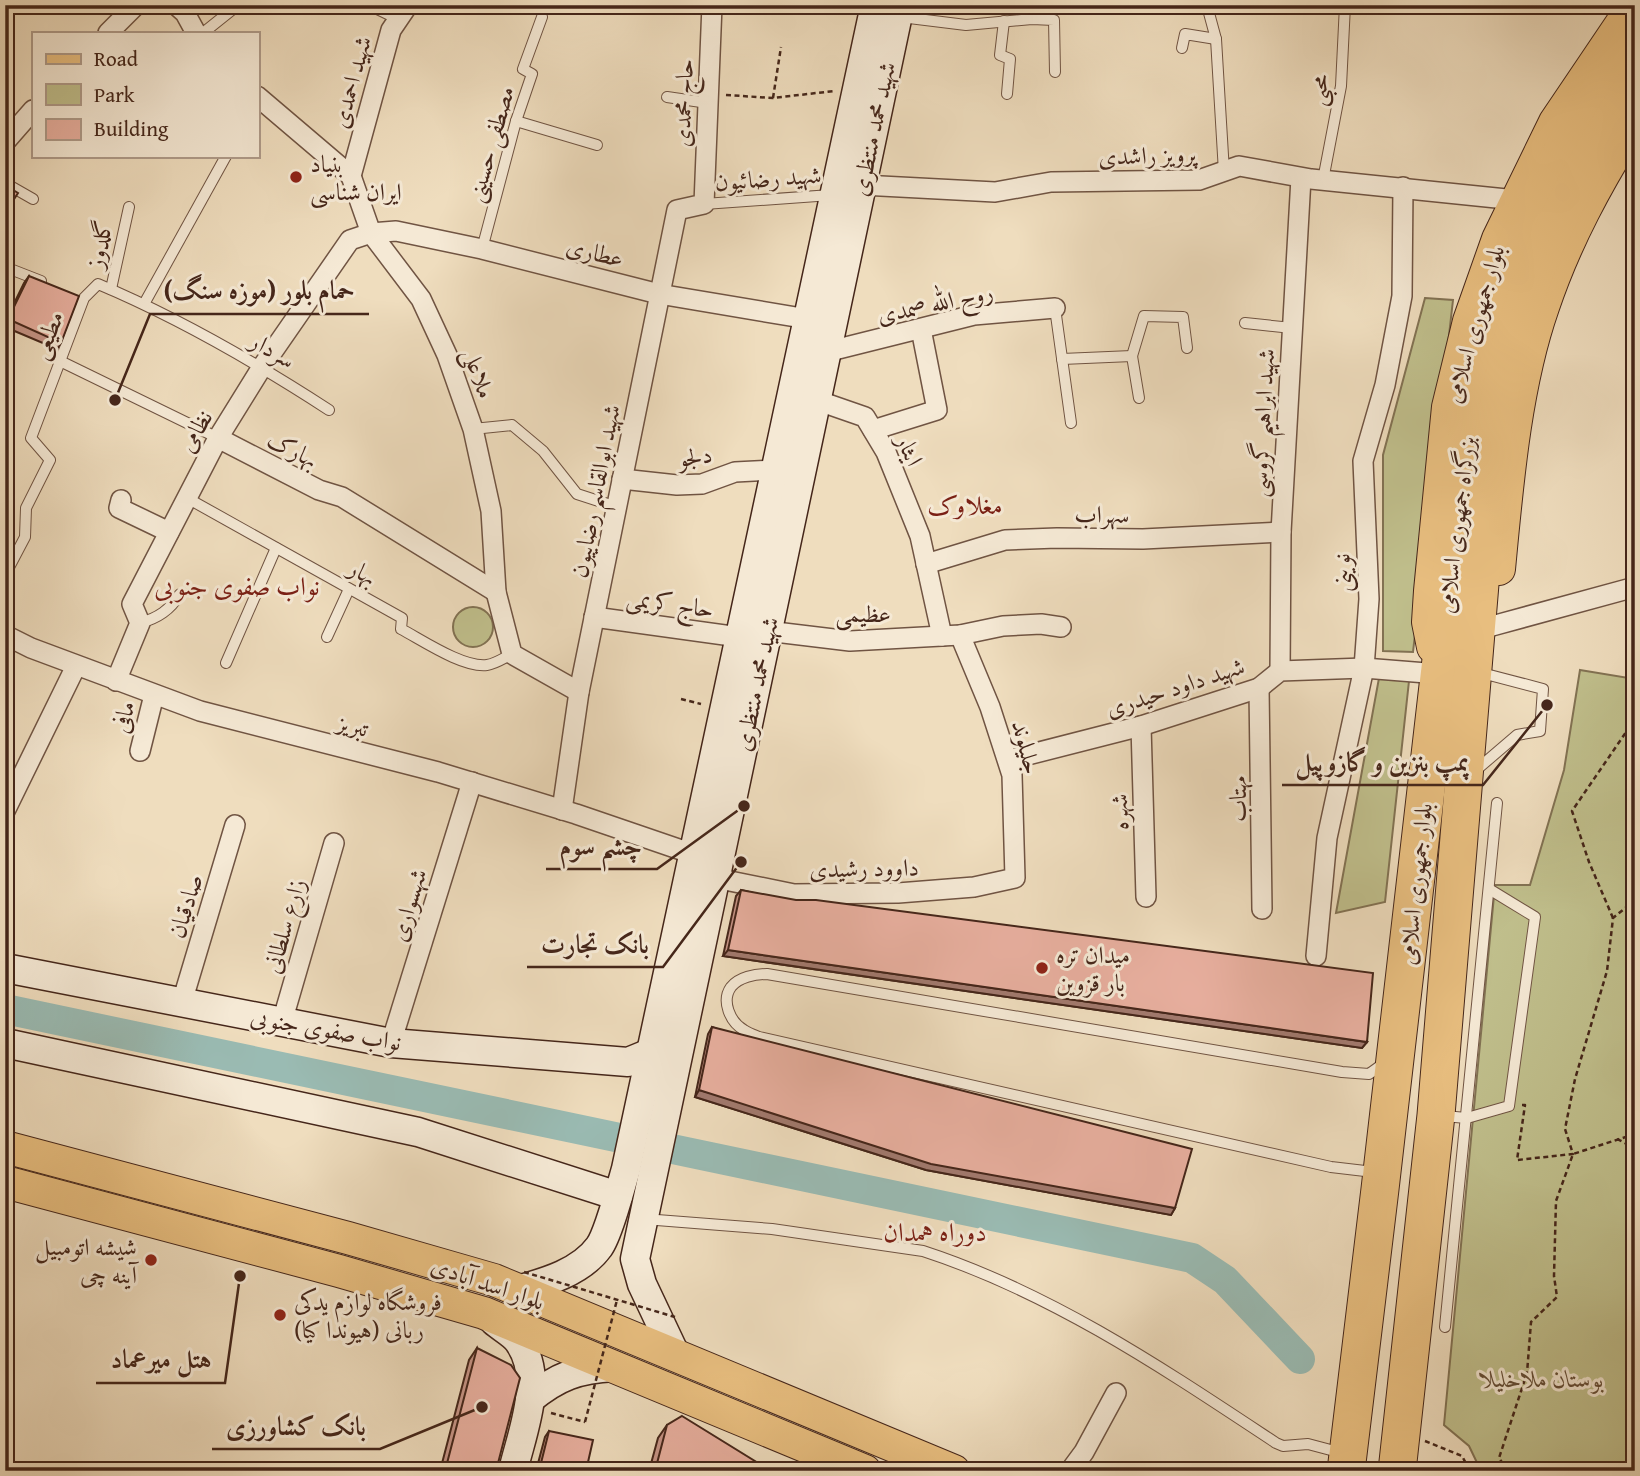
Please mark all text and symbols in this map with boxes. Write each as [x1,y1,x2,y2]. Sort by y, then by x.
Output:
legend [32,32,259,158]
street label: شهید احمدی [322,32,380,132]
text: Road [94,43,139,74]
street label: حاج محمدی [664,58,706,148]
street label: شهید محمد منتظری [842,59,904,199]
street label: محبی [1298,71,1341,109]
text: Park [94,79,135,110]
street label: مصطفی حسینی [457,82,523,206]
text: Building [94,113,169,144]
street label: پرویز راشدی [1098,136,1199,174]
place label: بنیاد ایران شناسی [310,146,402,209]
street label: شهید رضائیون [713,157,823,199]
marker: بنیاد ایران شناسی [288,169,304,185]
street label: گلدوز [76,217,121,273]
street label: عطاری [563,228,627,276]
street label: بلوار جمهوری اسلامی [1435,241,1513,407]
callout: حمام بلور (موزه سنگ) [150,267,369,314]
text: حمام بلور (موزه سنگ) [163,270,355,313]
street label: روح الله صمدی [873,273,997,336]
street label: مطیعی [22,306,72,364]
street label: سردار [242,322,302,377]
street label: ملاعلی [454,343,504,403]
street label: شهید ابراهیم گروسی [1241,348,1290,499]
street label: شهید ابوالقاسم رضاییون [561,401,636,582]
street label: نظامی [169,403,221,459]
street label: بهارک [261,421,325,477]
street label: ایثار [887,427,932,472]
street label: بزرگراه جمهوری اسلامی [1428,435,1484,615]
street label: دلجو [673,436,715,476]
district label: مغلاوک [927,485,1003,524]
street label: سهراب [1074,496,1130,532]
street label: بهار [341,549,384,594]
street label: نوینی [1323,552,1361,594]
district label: نواب صفوی جنوبی [154,566,320,605]
street label: حاج کریمی [623,580,716,630]
street label: عظیمی [835,596,891,631]
street label: شهید محمد منتظری [725,614,787,754]
street label: شهید داود حیدری [1101,648,1249,726]
street label: مافی [102,697,144,737]
street label: تبریز [331,704,373,746]
street label: جلیلوند [1003,716,1051,778]
callout: پمپ بنزین و گازوپیل [1282,738,1483,785]
text: پمپ بنزین و گازوپیل [1295,742,1470,782]
street label: مهتاب [1220,776,1255,822]
street label: شهره [1101,793,1137,831]
street label: بلوار جمهوری اسلامی [1389,801,1441,967]
callout: چشم سوم [546,822,657,869]
text: چشم سوم [560,826,642,872]
street label: داوود رشیدی [809,850,919,886]
street label: شهسواری [380,864,436,946]
street label: صادقیان [159,870,211,942]
street label: زارع سلطانی [254,874,317,978]
callout: بانک تجارت [527,920,663,967]
text: بانک تجارت [541,924,649,963]
place label: میدان تره بار قزوین [1056,937,1130,1000]
marker: میدان تره بار قزوین [1034,960,1050,976]
street label: نواب صفوی جنوبی [248,999,404,1059]
district label: دوراه همدان [883,1212,987,1251]
place label: شیشه اتومبیل آینه چی [35,1229,140,1292]
street label: بلوار اسد آبادی [426,1247,550,1319]
marker: شیشه اتومبیل آینه چی [143,1252,159,1268]
place label: فروشگاه لوازم یدکی ربانی (هیوندا کیا) [294,1284,442,1347]
marker: فروشگاه لوازم یدکی ربانی (هیوندا کیا) [272,1307,288,1323]
callout: هتل میرعماد [96,1336,225,1383]
text: هتل میرعماد [111,1339,211,1378]
park label: بوستان ملاخلیلا [1479,1361,1604,1396]
callout: بانک کشاورزی [212,1402,380,1449]
text: بانک کشاورزی [226,1406,366,1445]

